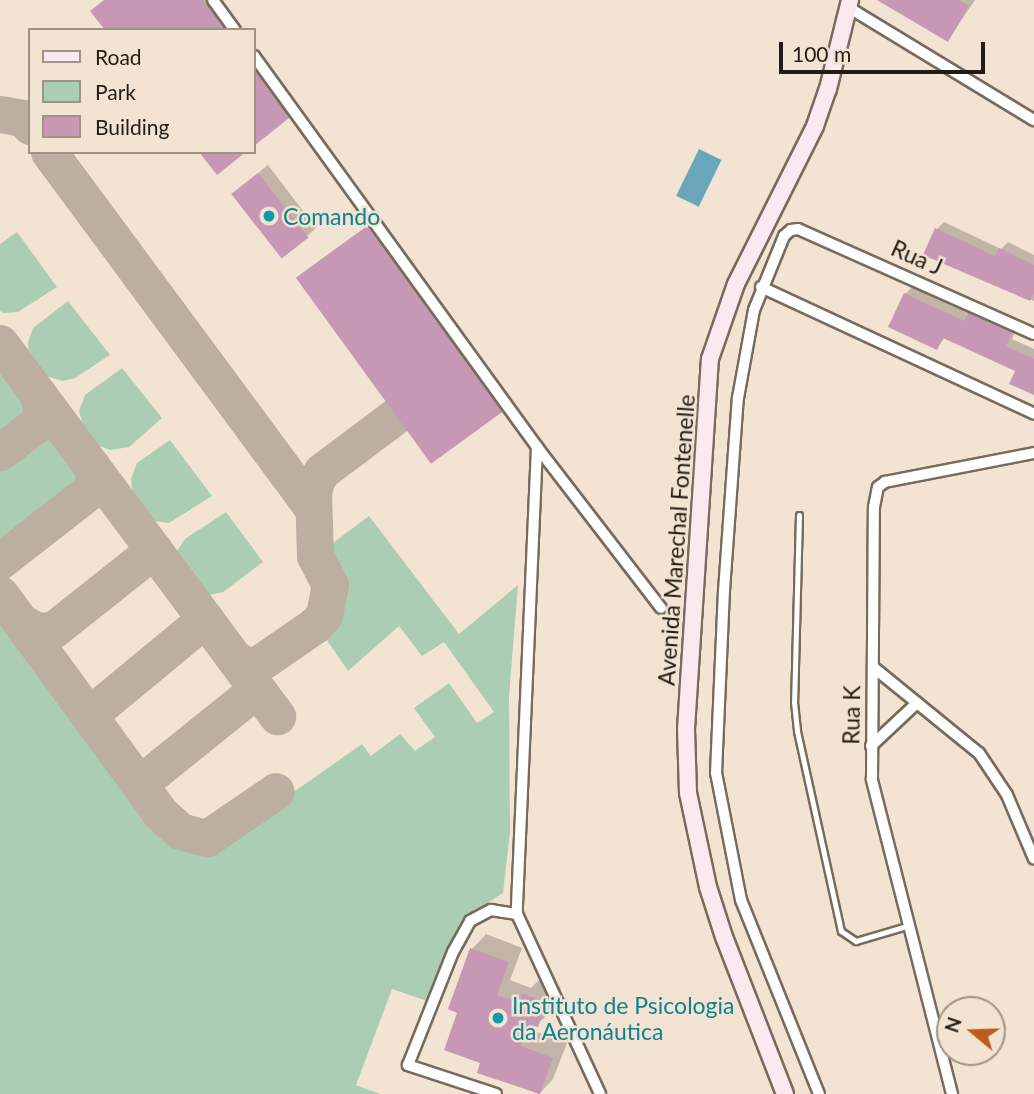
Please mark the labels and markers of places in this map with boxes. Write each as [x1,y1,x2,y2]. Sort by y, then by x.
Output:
place label: Comando [283,202,380,230]
marker: Comando [261,208,277,224]
place label: Instituto de Psicologia da Aeronáutica [512,991,734,1045]
marker: Instituto de Psicologia da Aeronáutica [490,1010,506,1026]

